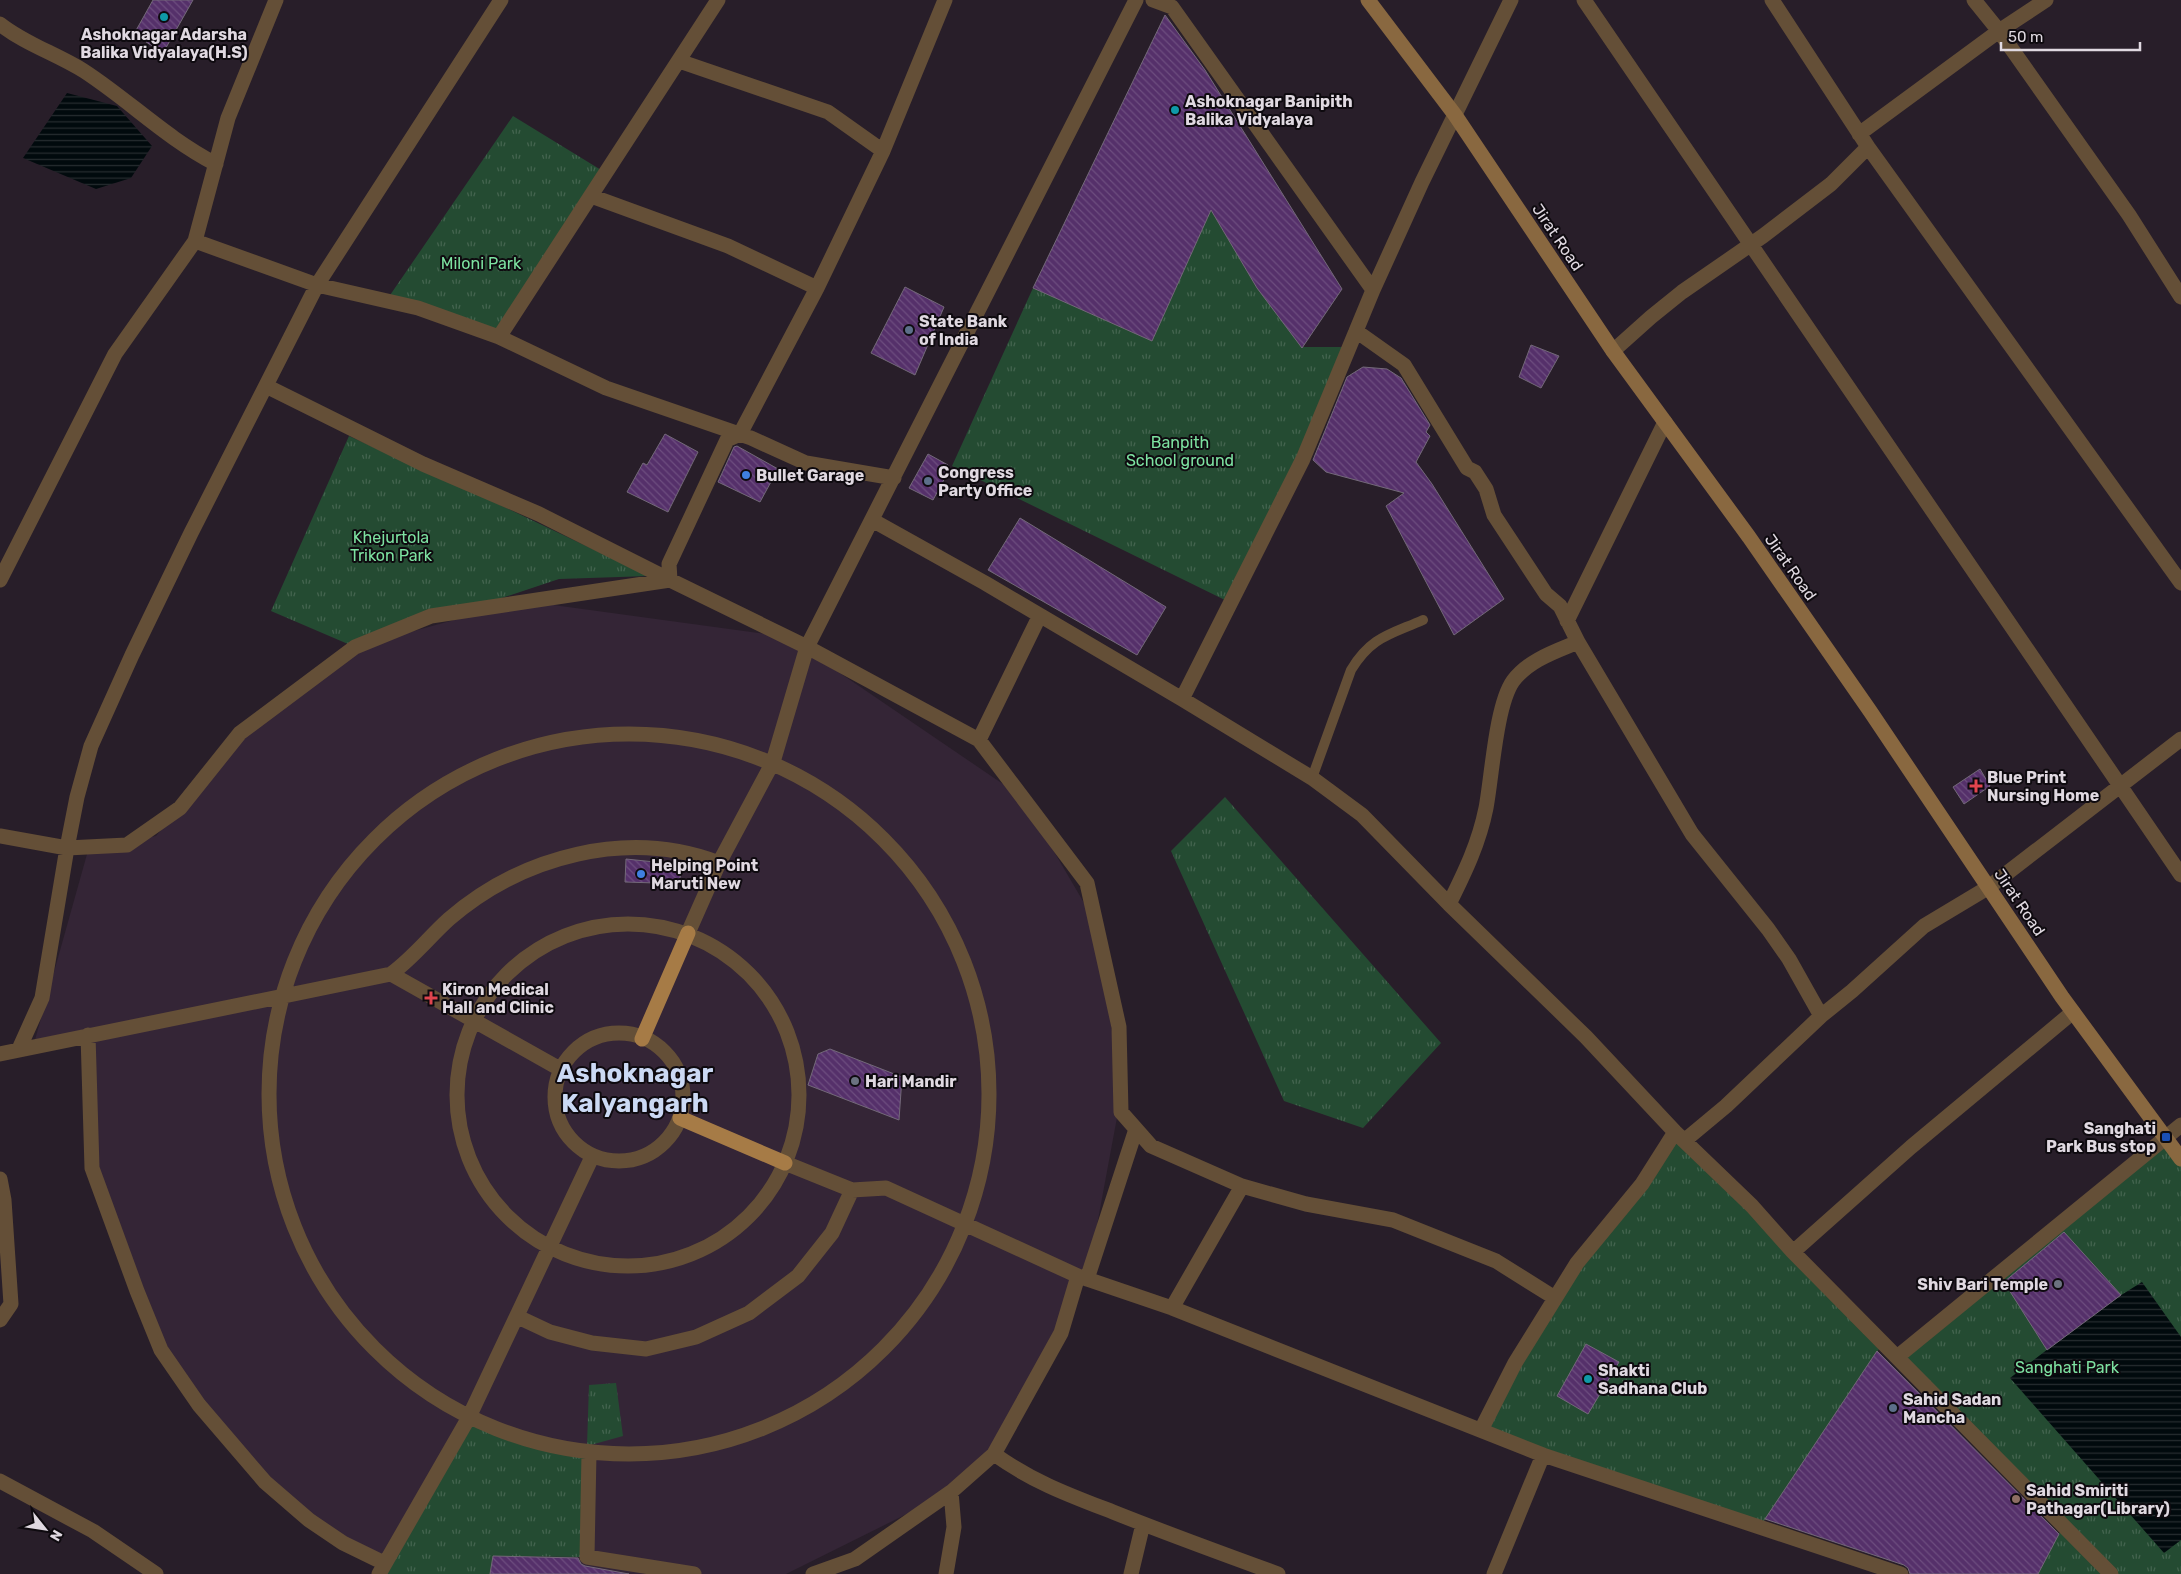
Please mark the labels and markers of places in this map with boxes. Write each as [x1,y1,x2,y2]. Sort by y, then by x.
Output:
marker: Ashoknagar Adarsha Balika Vidyalaya(H.S) [158,11,170,23]
place label: Ashoknagar Adarsha Balika Vidyalaya(H.S) [80,25,248,62]
place label: Ashoknagar Banipith Balika Vidyalaya [1185,92,1353,129]
marker: Ashoknagar Banipith Balika Vidyalaya [1169,104,1181,116]
place label: State Bank of India [919,312,1008,349]
marker: State Bank of India [903,324,915,336]
place label: Congress Party Office [938,463,1032,500]
place label: Bullet Garage [756,466,864,485]
marker: Bullet Garage [740,469,752,481]
marker: Congress Party Office [922,475,934,487]
place label: Blue Print Nursing Home [1987,768,2099,805]
marker: Blue Print Nursing Home [1969,779,1983,793]
place label: Helping Point Maruti New [651,856,759,893]
marker: Helping Point Maruti New [635,868,647,880]
place label: Kiron Medical Hall and Clinic [442,980,554,1017]
marker: Kiron Medical Hall and Clinic [424,991,438,1005]
place label: Hari Mandir [865,1072,957,1091]
marker: Hari Mandir [849,1075,861,1087]
place label: Sanghati Park Bus stop [2046,1119,2156,1156]
marker: Sanghati Park Bus stop [2160,1131,2172,1143]
place label: Shiv Bari Temple [1917,1275,2048,1294]
marker: Shiv Bari Temple [2052,1278,2064,1290]
place label: Shakti Sadhana Club [1598,1361,1707,1398]
marker: Shakti Sadhana Club [1582,1373,1594,1385]
place label: Sahid Sadan Mancha [1903,1390,2001,1427]
marker: Sahid Sadan Mancha [1887,1402,1899,1414]
place label: Sahid Smiriti Pathagar(Library) [2026,1481,2170,1518]
marker: Sahid Smiriti Pathagar(Library) [2010,1493,2022,1505]

